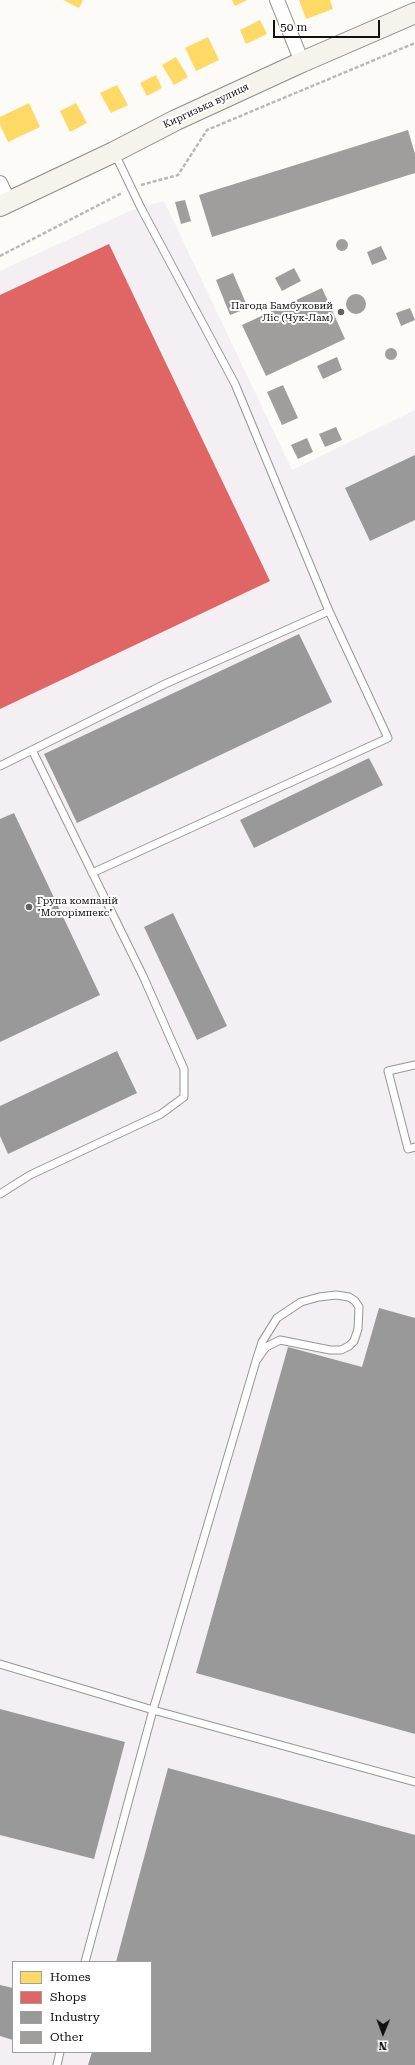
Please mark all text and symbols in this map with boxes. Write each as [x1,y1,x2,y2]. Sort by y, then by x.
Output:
scale bar [275,12,382,38]
text: 50 m [280,20,307,34]
street label: Киргизька вулиця [161,81,251,131]
place label: Пагода Бамбуковий Ліс (Чук-Лам) [231,300,333,324]
marker: Пагода Бамбуковий Ліс (Чук-Лам) [336,307,346,317]
place label: Група компаній "Моторімпекс" [37,895,118,918]
marker: Група компаній "Моторімпекс" [24,902,34,912]
legend [12,1961,152,2053]
text: Homes [50,1970,90,1984]
text: Shops [50,1990,86,2004]
text: Industry [50,2010,100,2024]
north arrow [363,2013,403,2053]
text: Other [50,2030,83,2044]
text: N [378,2039,387,2052]

